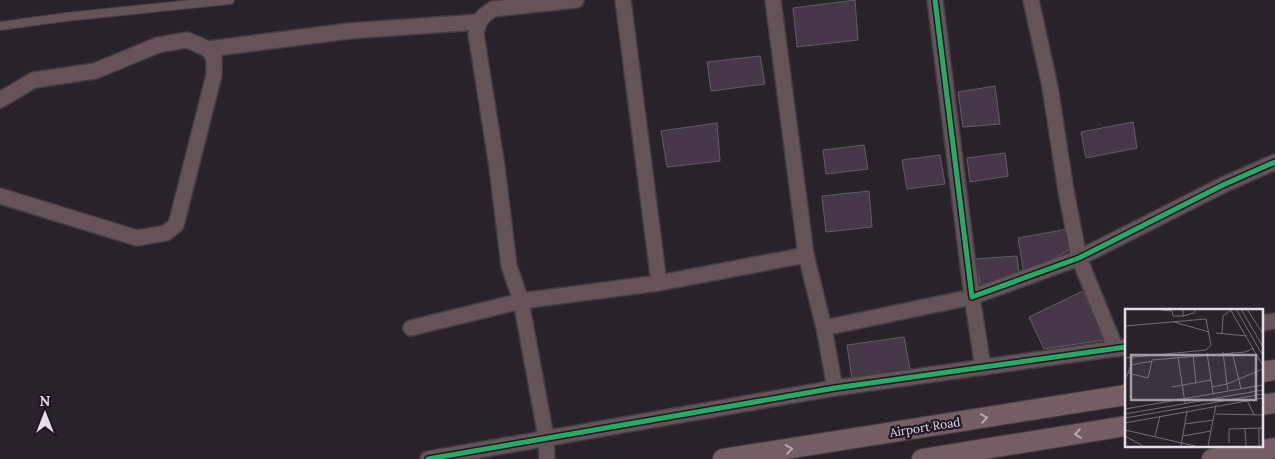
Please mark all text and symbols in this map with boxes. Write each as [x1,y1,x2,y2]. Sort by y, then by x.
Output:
inset map [1125,309,1262,446]
north arrow [20,389,70,439]
text: N [40,392,51,410]
one-way arrow [980,413,988,424]
street label: Airport Road [888,414,961,440]
one-way arrow [1074,428,1082,439]
one-way arrow [784,444,793,454]

